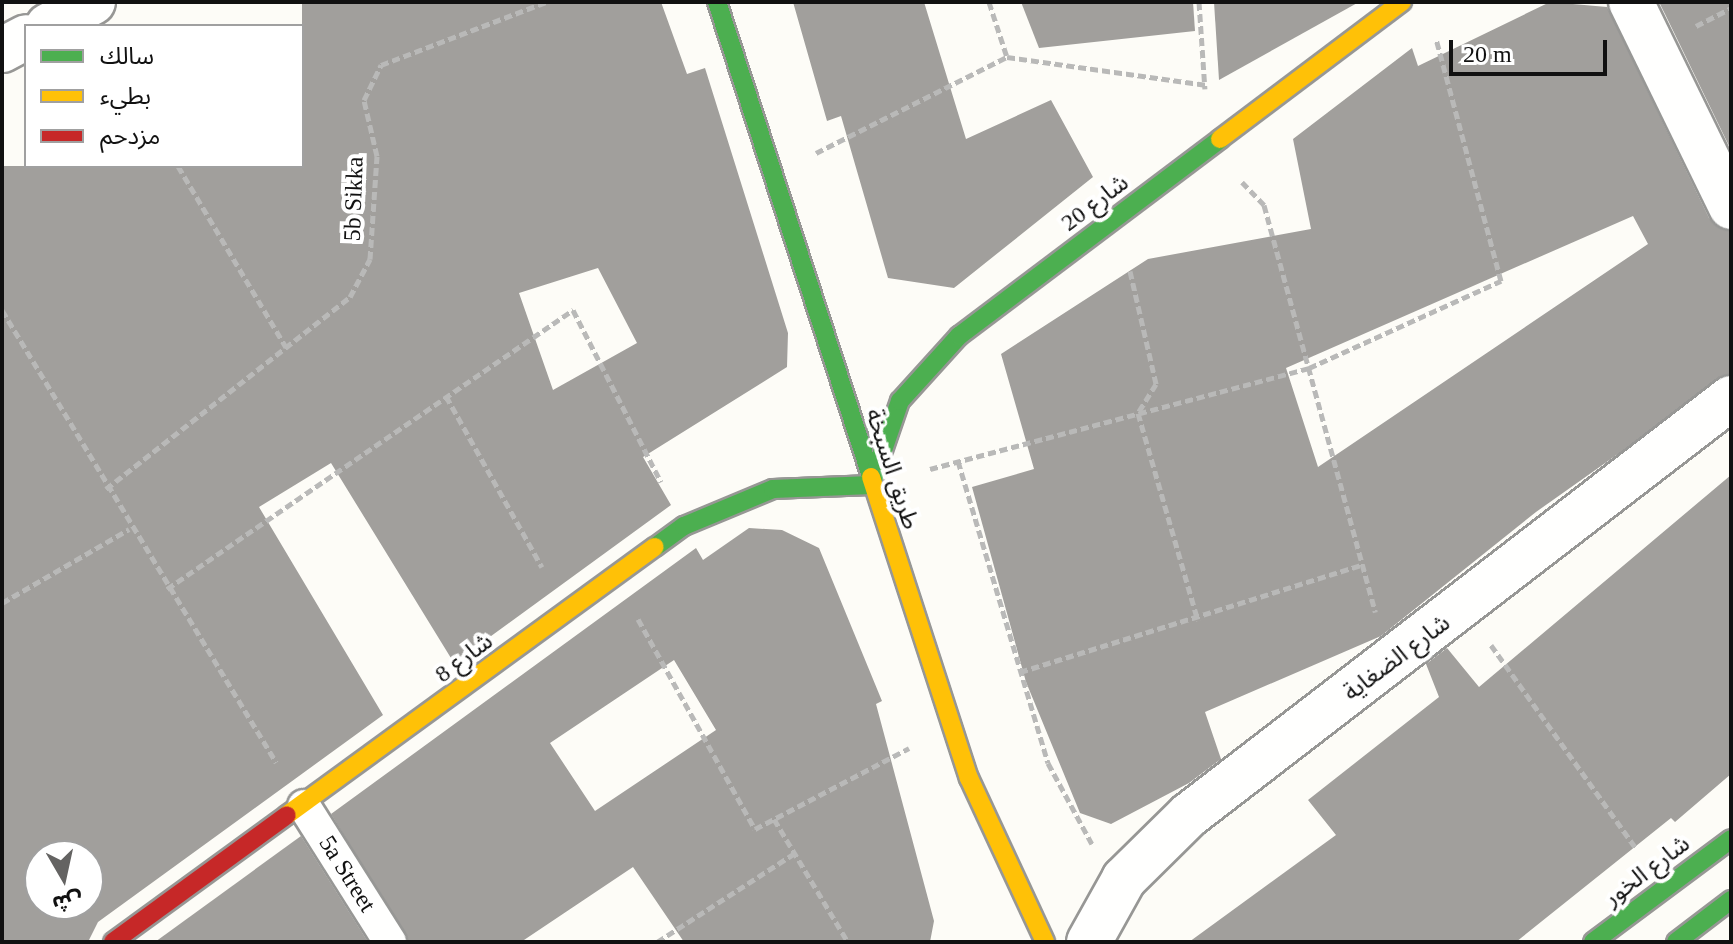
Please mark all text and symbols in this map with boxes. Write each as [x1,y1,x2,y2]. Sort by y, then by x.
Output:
legend [24,24,304,168]
scale bar [1453,24,1611,74]
text: 20 m [1463,41,1512,67]
text: سالك [100,43,154,69]
text: بطيء [100,83,151,109]
text: مزدحم [100,123,160,149]
street label: 5b Sikka [338,156,370,242]
street label: شارع 20 [1056,168,1134,238]
street label: طريق السبخة [859,405,925,533]
street label: شارع الضغاية [1338,609,1456,707]
street label: شارع 8 [429,627,499,689]
street label: شارع الخور [1598,829,1696,913]
street label: 5a Street [312,830,382,918]
north arrow [24,840,104,920]
text: ش [51,888,84,917]

